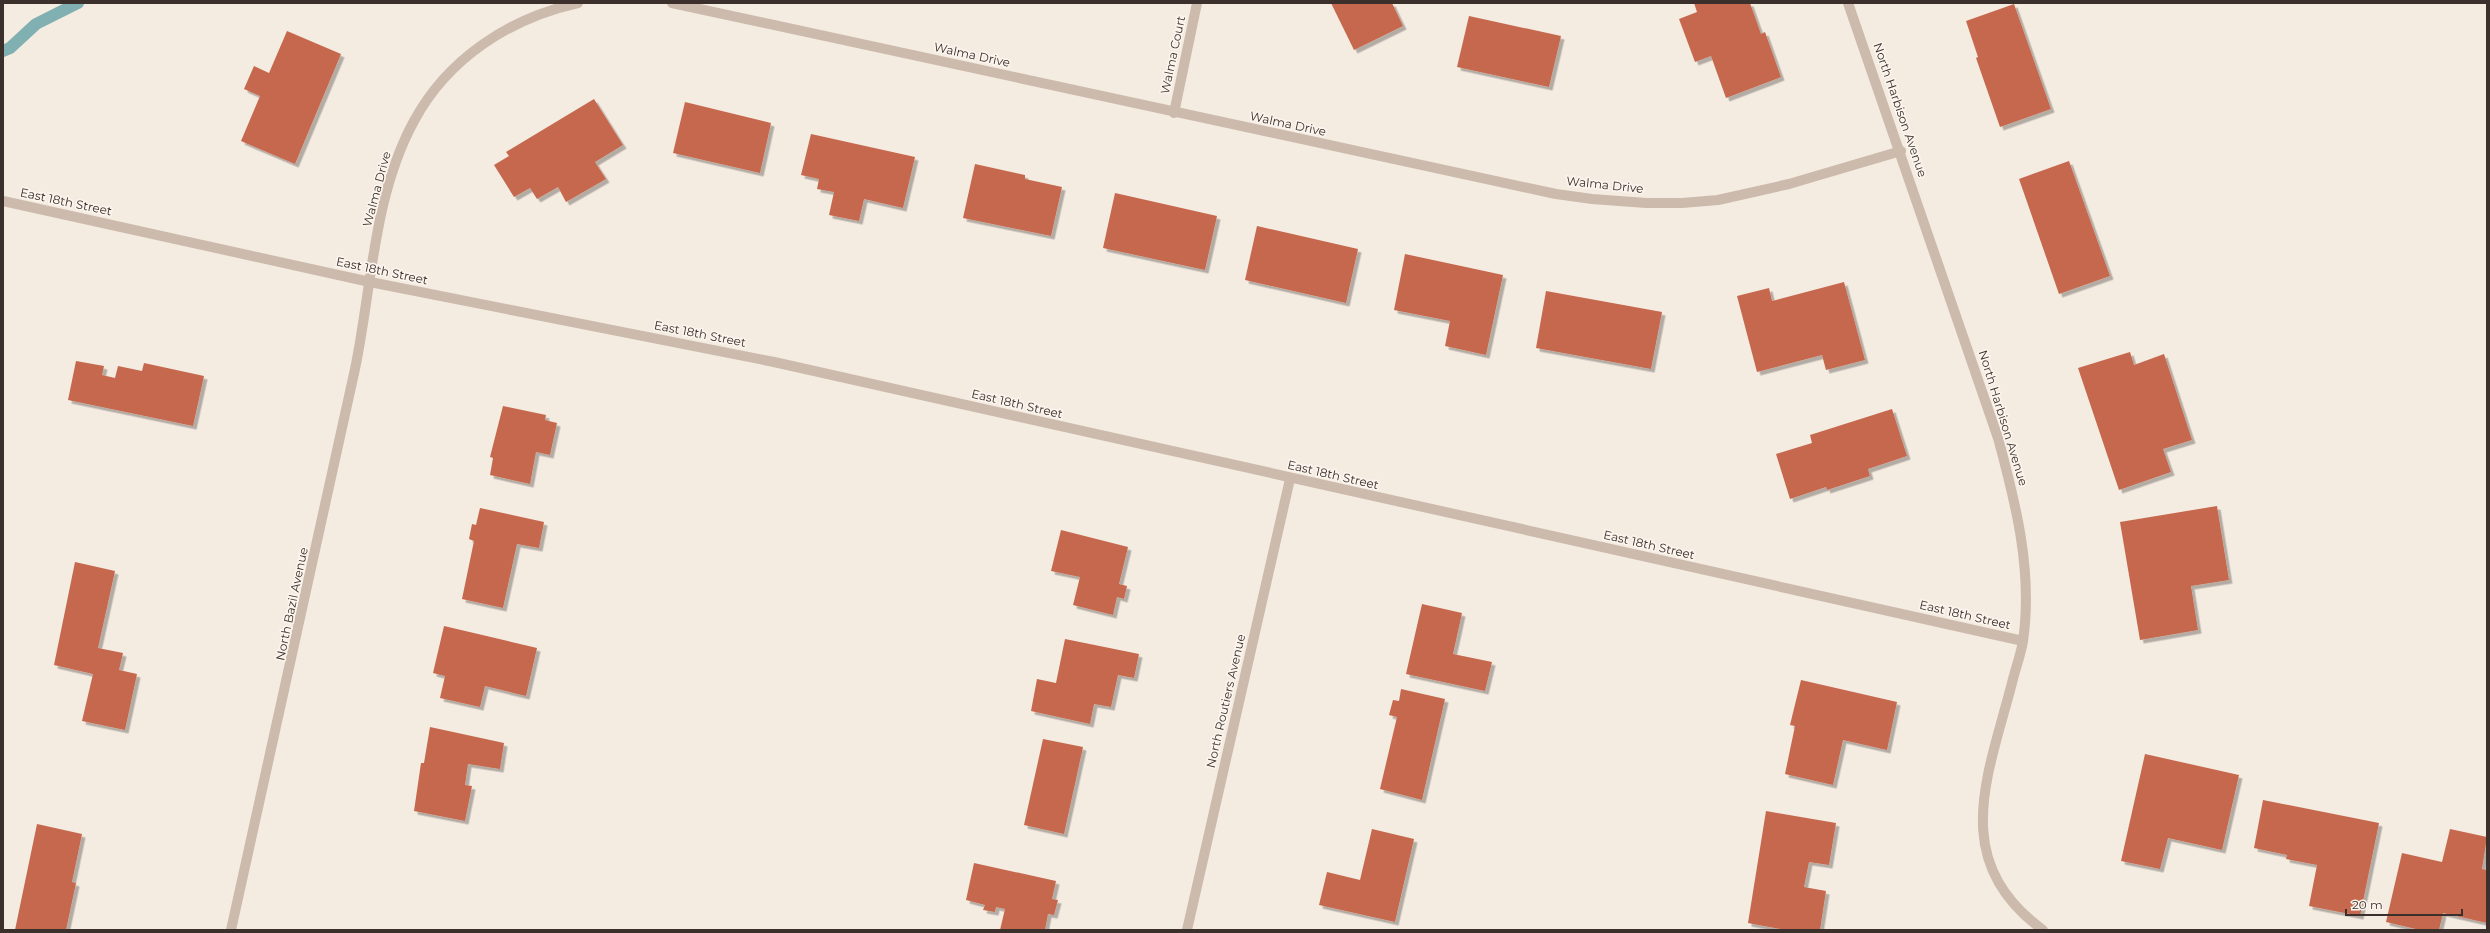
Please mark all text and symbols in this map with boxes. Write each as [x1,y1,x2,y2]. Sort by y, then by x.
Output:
street label: Walma Court [1157,14,1188,95]
street label: Walma Drive [933,39,1012,70]
street label: North Harbison Avenue [1870,41,1931,179]
street label: Walma Drive [1249,108,1328,139]
street label: Walma Drive [359,150,394,228]
street label: Walma Drive [1566,173,1644,196]
street label: East 18th Street [19,184,113,219]
street label: East 18th Street [335,253,429,288]
street label: East 18th Street [653,317,747,350]
street label: North Harbison Avenue [1976,348,2031,488]
street label: East 18th Street [970,386,1064,421]
street label: East 18th Street [1286,457,1380,492]
street label: East 18th Street [1602,527,1696,562]
street label: North Bazil Avenue [272,546,311,662]
street label: East 18th Street [1918,597,2012,632]
street label: North Routiers Avenue [1203,632,1248,769]
scale bar [2346,891,2462,917]
text: 20 m [2352,897,2383,912]

